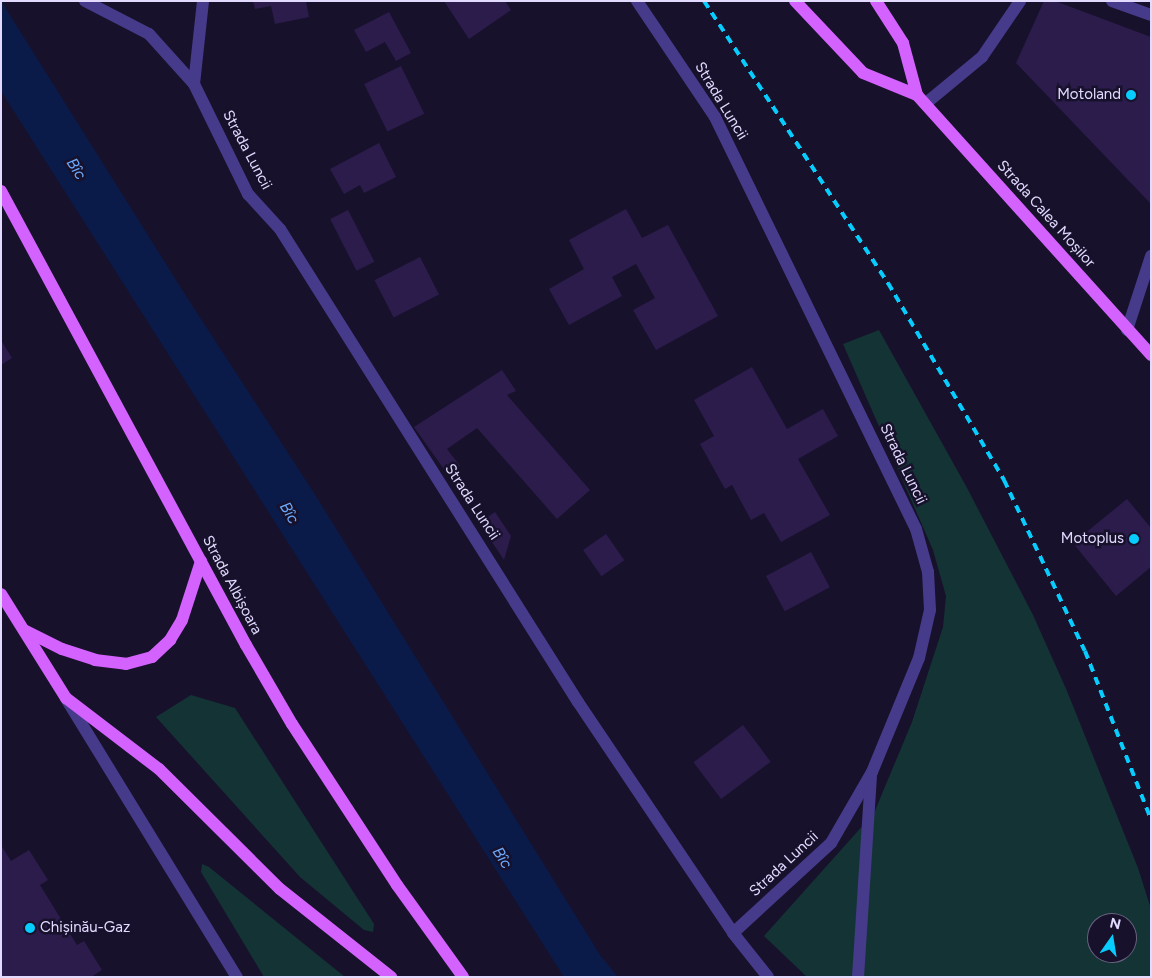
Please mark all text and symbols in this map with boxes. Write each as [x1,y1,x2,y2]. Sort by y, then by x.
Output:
street label: Strada Luncii [691,59,751,143]
place label: Motoland [1057,86,1121,104]
marker: Motoland [1125,89,1137,101]
street label: Strada Luncii [219,107,275,193]
water label: Bîc [62,155,90,183]
street label: Strada Calea Moșilor [993,157,1099,271]
street label: Strada Luncii [876,421,930,507]
street label: Strada Luncii [441,460,503,544]
water label: Bîc [275,499,303,527]
place label: Motoplus [1061,530,1124,548]
street label: Strada Albișoara [198,532,266,638]
marker: Motoplus [1128,533,1140,545]
street label: Strada Luncii [746,828,822,900]
water label: Bîc [488,844,516,872]
north arrow [1087,913,1137,963]
text: N [1108,914,1122,933]
place label: Chișinău-Gaz [40,919,130,937]
marker: Chișinău-Gaz [24,922,36,934]

